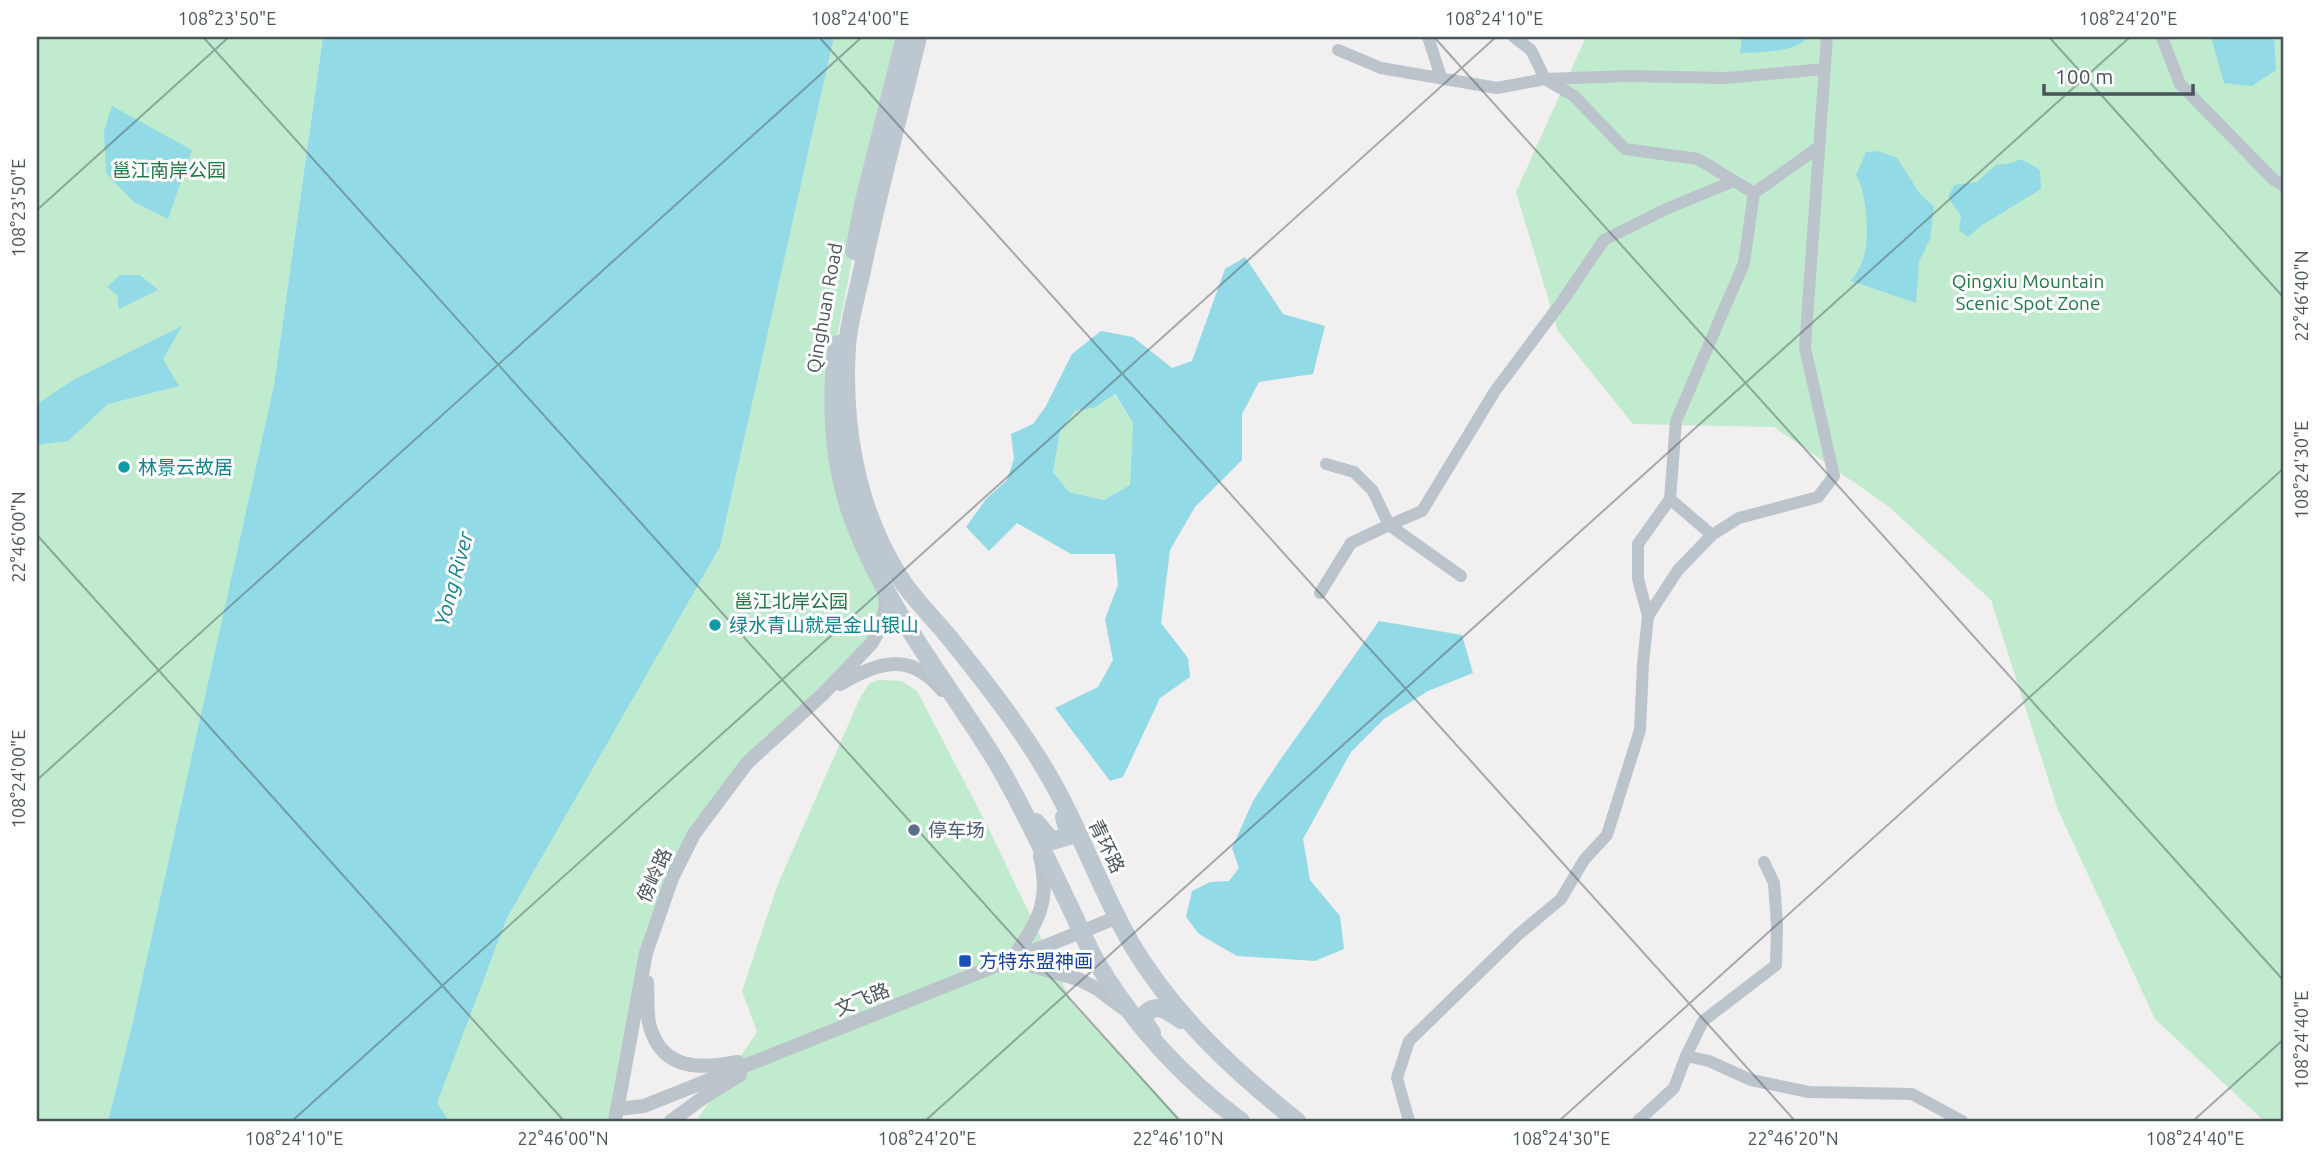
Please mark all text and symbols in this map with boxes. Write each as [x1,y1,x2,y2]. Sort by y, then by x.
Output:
text: 108°23'50"E [178,8,276,28]
text: 108°24'00"E [811,8,909,28]
text: 108°24'10"E [1445,8,1543,28]
text: 108°24'20"E [2079,8,2177,28]
scale bar [2044,52,2193,96]
text: 100 m [2055,64,2113,88]
text: 108°23'50"E [8,159,28,257]
park label: 邕江南岸公园 [112,159,226,181]
street label: Qinghuan Road [802,241,846,375]
text: 22°46'40"N [2291,250,2311,342]
park label: Qingxiu Mountain Scenic Spot Zone [1952,270,2104,314]
text: 108°24'30"E [2291,421,2311,519]
place label: 林景云故居 [138,456,233,478]
marker: 林景云故居 [116,459,132,475]
text: 22°46'00"N [8,491,28,583]
water label: Yong River [429,528,477,629]
park label: 邕江北岸公园 [734,590,848,612]
place label: 绿水青山就是金山银山 [729,614,919,636]
marker: 绿水青山就是金山银山 [707,617,723,633]
text: 108°24'00"E [8,730,28,828]
street label: 青环路 [1085,816,1129,876]
place label: 停车场 [928,819,985,841]
marker: 停车场 [906,822,922,838]
street label: 傍岭路 [632,844,676,906]
place label: 方特东盟神画 [979,950,1093,972]
marker: 方特东盟神画 [957,953,973,969]
street label: 文飞路 [831,978,893,1020]
text: 108°24'40"E [2291,991,2311,1089]
text: 108°24'10"E [245,1128,343,1148]
text: 22°46'00"N [517,1128,609,1148]
text: 108°24'20"E [878,1128,976,1148]
text: 22°46'10"N [1132,1128,1224,1148]
text: 108°24'30"E [1512,1128,1610,1148]
text: 22°46'20"N [1747,1128,1839,1148]
text: 108°24'40"E [2146,1128,2244,1148]

